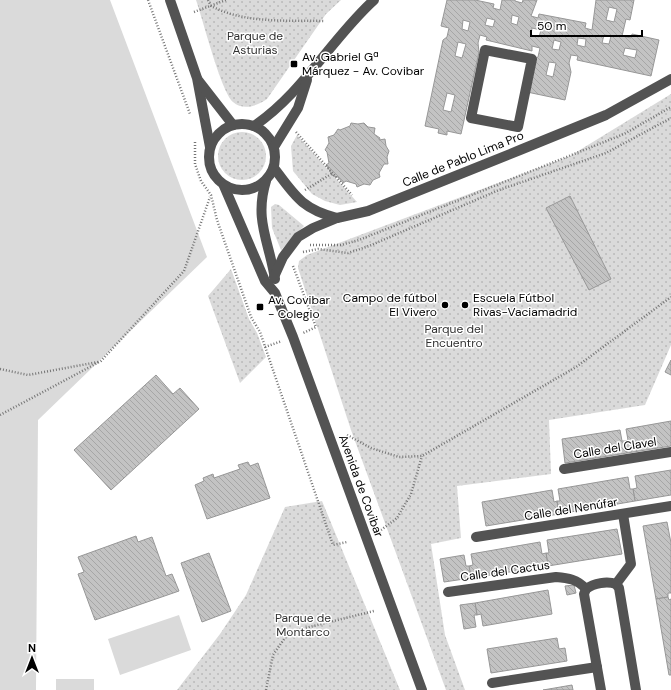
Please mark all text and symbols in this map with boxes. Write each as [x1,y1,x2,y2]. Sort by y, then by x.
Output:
scale bar [531,12,642,38]
text: 50 m [537,18,566,34]
park label: Parque de Asturias [227,28,283,58]
place label: Av. Gabriel Gª Márquez - Av. Covibar [302,49,425,79]
marker: Av. Gabriel Gª Márquez - Av. Covibar [289,59,299,69]
street label: Calle de Pablo Lima Pro [400,127,526,191]
place label: Campo de fútbol El Vivero [343,290,437,320]
place label: Escuela Fútbol Rivas-Vaciamadrid [473,290,577,320]
place label: Av. Covibar - Colegio [268,292,330,322]
marker: Campo de fútbol El Vivero [440,300,450,310]
marker: Escuela Fútbol Rivas-Vaciamadrid [460,300,470,310]
marker: Av. Covibar - Colegio [255,302,265,312]
park label: Parque del Encuentro [425,321,483,351]
street label: Avenida de Covibar [335,433,387,540]
street label: Calle del Clavel [572,434,658,462]
street label: Calle del Nenúfar [523,494,619,524]
street label: Calle del Cactus [459,557,551,585]
park label: Parque de Montarco [275,610,331,640]
north arrow [12,638,52,678]
text: N [28,641,36,655]

